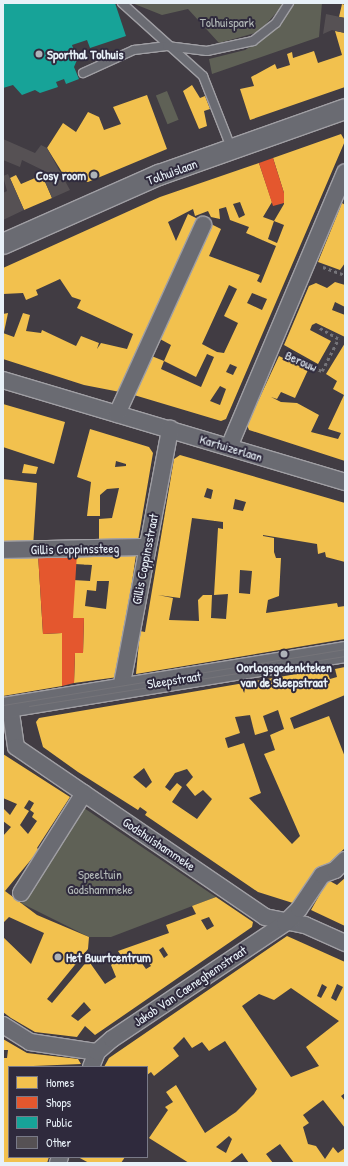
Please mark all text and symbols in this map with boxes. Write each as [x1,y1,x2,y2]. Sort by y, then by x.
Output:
park label: Tolhuispark [200,14,254,30]
place label: Sporthal Tolhuis [47,46,124,62]
marker: Sporthal Tolhuis [34,49,44,59]
street label: Tolhuislaan [144,156,200,188]
place label: Cosy room [36,167,86,183]
marker: Cosy room [89,170,99,180]
street label: Berouw [283,347,319,375]
street label: Kartuizerlaan [198,431,264,465]
street label: Gillis Coppinsstraat [129,512,161,606]
street label: Gillis Coppinssteeg [31,540,119,558]
marker: Oorlogsgedenkteken van de Sleepstraat [279,649,289,659]
place label: Oorlogsgedenkteken van de Sleepstraat [236,660,332,691]
street label: Sleepstraat [146,668,202,692]
street label: Godshuishammeke [120,814,198,874]
park label: Speeltuin Godshammeke [67,867,133,898]
street label: Jakob Van Caeneghemstraat [131,942,249,1030]
place label: Het Buurtcentrum [66,949,151,965]
marker: Het Buurtcentrum [53,952,63,962]
legend [8,1066,148,1158]
text: Homes [46,1074,74,1091]
text: Shops [46,1094,71,1111]
text: Public [46,1114,72,1131]
text: Other [46,1134,71,1151]

